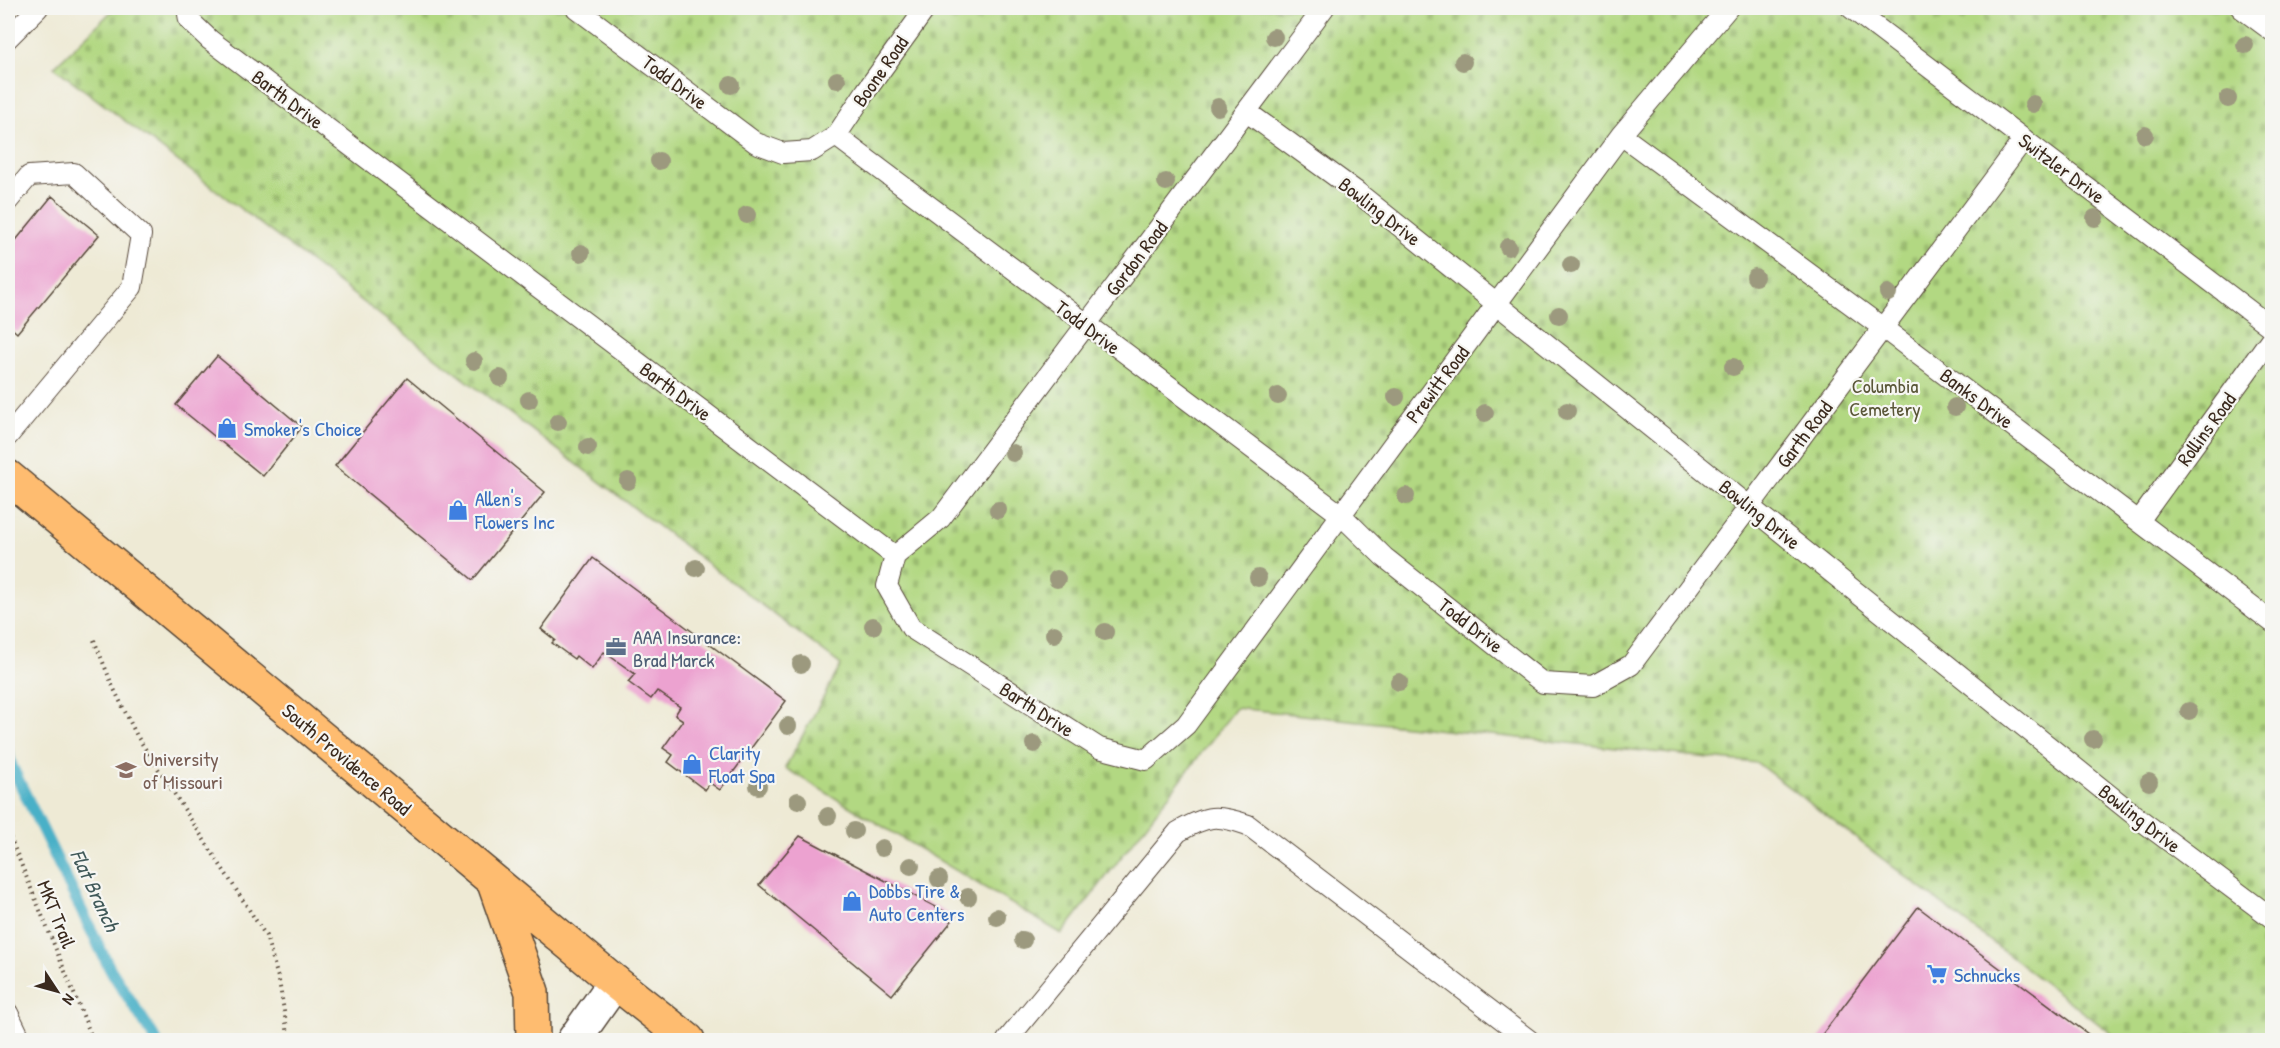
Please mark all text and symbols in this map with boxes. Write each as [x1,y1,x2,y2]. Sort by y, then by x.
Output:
street label: Boone Road [846,30,914,112]
street label: Todd Drive [637,49,713,115]
street label: Barth Drive [247,63,329,135]
street label: Switzler Drive [2013,127,2111,209]
street label: Bowling Drive [1333,170,1427,252]
street label: Gordon Road [1099,215,1173,301]
street label: Todd Drive [1050,294,1126,360]
street label: Prewitt Road [1399,340,1475,428]
street label: Barth Drive [635,355,717,427]
street label: Banks Drive [1935,362,2019,434]
park label: Columbia Cemetery [1849,372,1921,422]
street label: Rollins Road [2170,387,2242,471]
street label: Garth Road [1770,395,1838,473]
place label: Smoker's Choice [244,415,362,442]
shop icon: Smoker's Choice [215,416,239,440]
street label: Bowling Drive [1714,473,1806,555]
place label: Allen's Flowers Inc [474,485,555,535]
shop icon: Allen's Flowers Inc [446,498,470,522]
street label: Todd Drive [1433,591,1509,659]
place label: AAA Insurance: Brad Marck [633,623,741,673]
office icon: AAA Insurance: Brad Marck [604,635,628,659]
street label: Barth Drive [995,675,1079,743]
street label: South Providence Road [277,697,417,821]
place label: Clarity Float Spa [708,739,775,789]
place label: University of Missouri [143,745,223,795]
shop icon: Clarity Float Spa [680,752,704,776]
school or university icon: University of Missouri [114,758,138,782]
street label: Bowling Drive [2093,777,2187,859]
water label: Flat Branch [63,844,127,937]
street label: MKT Trail [31,876,83,953]
place label: Dobbs Tire & Auto Centers [869,877,965,927]
shop icon: Dobbs Tire & Auto Centers [840,889,864,913]
north arrow [27,961,87,1021]
place label: Schnucks [1954,961,2020,988]
supermarket icon: Schnucks [1925,962,1949,986]
text: N [57,990,81,1010]

